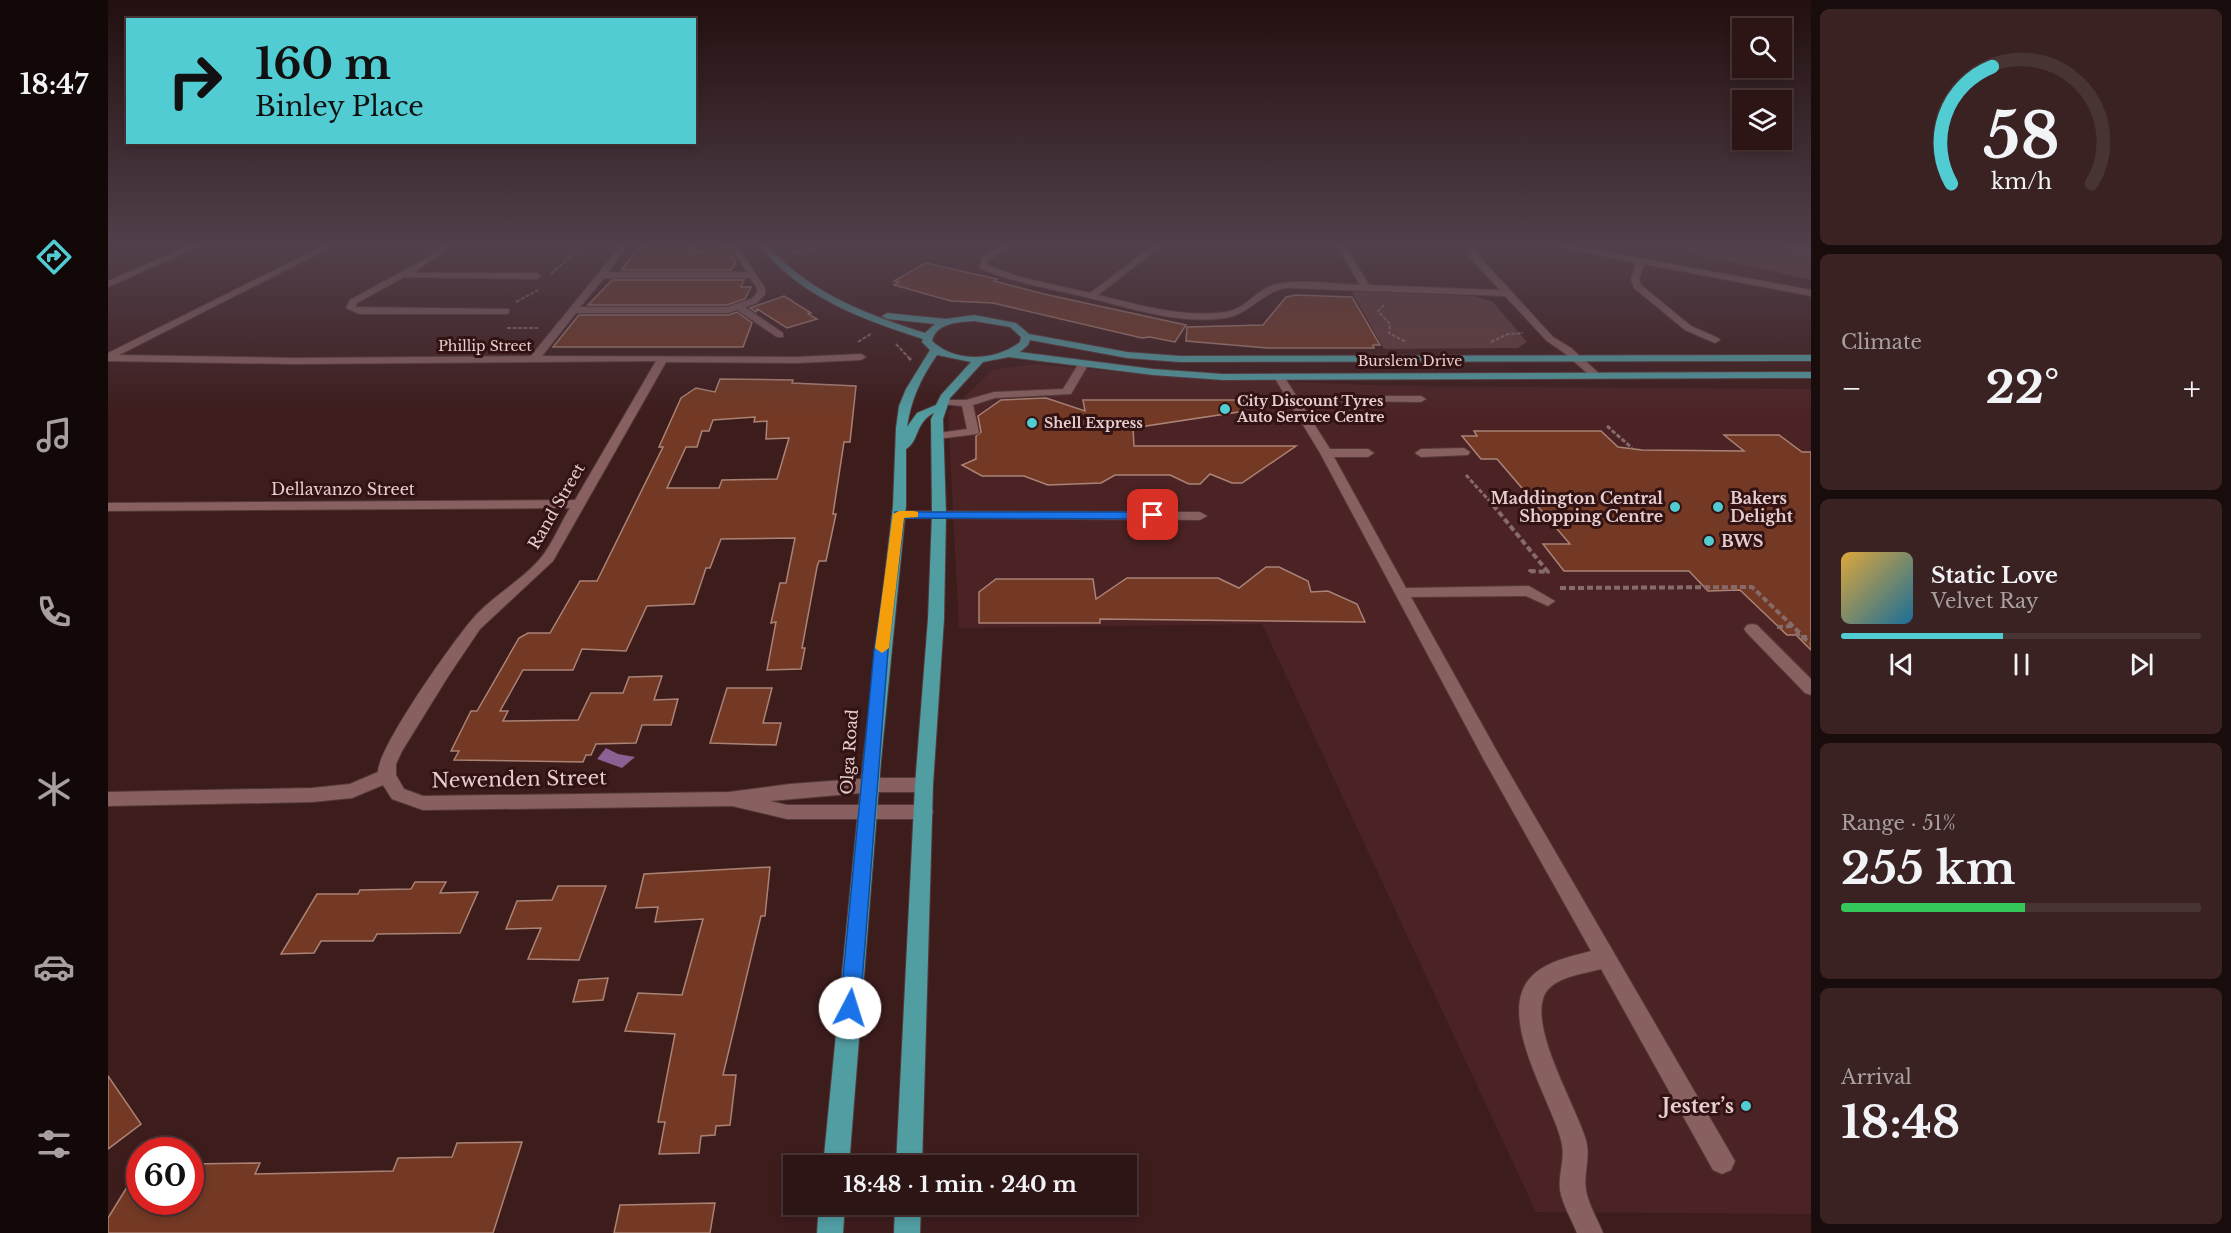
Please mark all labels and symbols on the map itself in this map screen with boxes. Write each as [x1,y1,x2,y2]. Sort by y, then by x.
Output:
street label: Phillip Street [438,337,532,355]
street label: Burslem Drive [1358,352,1462,370]
place label: City Discount Tyres Auto Service Centre [1236,392,1385,426]
marker: City Discount Tyres Auto Service Centre [1218,402,1232,416]
place label: Shell Express [1044,414,1143,432]
marker: Shell Express [1025,416,1039,430]
street label: Rand Street [523,459,589,553]
street label: Dellavanzo Street [271,479,415,499]
place label: Maddington Central Shopping Centre [1490,488,1663,526]
place label: Bakers Delight [1730,488,1794,526]
pin [1127,489,1178,540]
marker: Maddington Central Shopping Centre [1668,500,1682,514]
marker: Bakers Delight [1711,500,1725,514]
place label: BWS [1721,531,1763,551]
marker: BWS [1702,534,1716,548]
street label: Olga Road [836,708,862,795]
street label: Newenden Street [431,765,607,793]
position arrow [818,976,882,1040]
place label: Jester’s [1658,1094,1734,1118]
marker: Jester’s [1739,1099,1753,1113]
speed limit sign: 60 [126,1137,204,1215]

